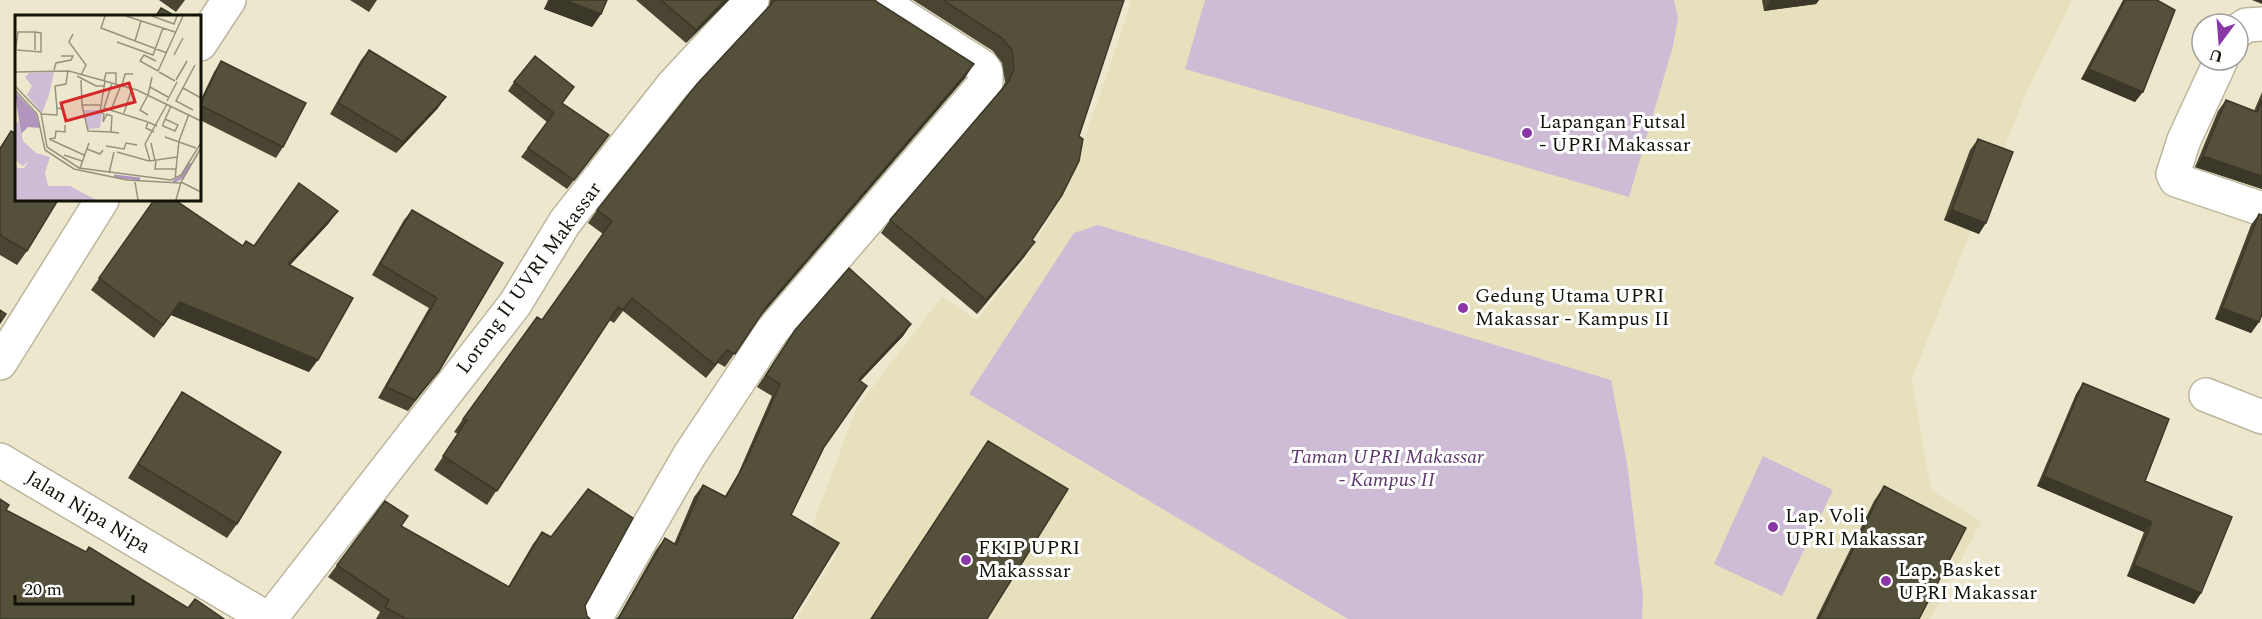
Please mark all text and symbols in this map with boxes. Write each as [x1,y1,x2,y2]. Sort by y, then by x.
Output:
north arrow [2190,12,2250,72]
inset map [15,15,201,201]
text: U [2206,42,2226,69]
place label: Lapangan Futsal - UPRI Makassar [1539,107,1691,160]
marker: Lapangan Futsal - UPRI Makassar [1520,126,1534,140]
street label: Lorong II UVRI Makassar [449,175,609,380]
place label: Gedung Utama UPRI Makassar - Kampus II [1475,281,1670,334]
marker: Gedung Utama UPRI Makassar - Kampus II [1456,301,1470,315]
park label: Taman UPRI Makassar - Kampus II [1290,442,1485,495]
street label: Jalan Nipa Nipa [20,463,156,561]
place label: Lap. Voli UPRI Makassar [1785,501,1924,554]
marker: Lap. Voli UPRI Makassar [1766,520,1780,534]
place label: FKIP UPRI Makasssar [978,533,1080,586]
marker: FKIP UPRI Makasssar [959,553,973,567]
place label: Lap. Basket UPRI Makassar [1898,555,2037,608]
scale bar [15,568,134,606]
marker: Lap. Basket UPRI Makassar [1879,574,1893,588]
text: 20 m [24,576,62,603]

